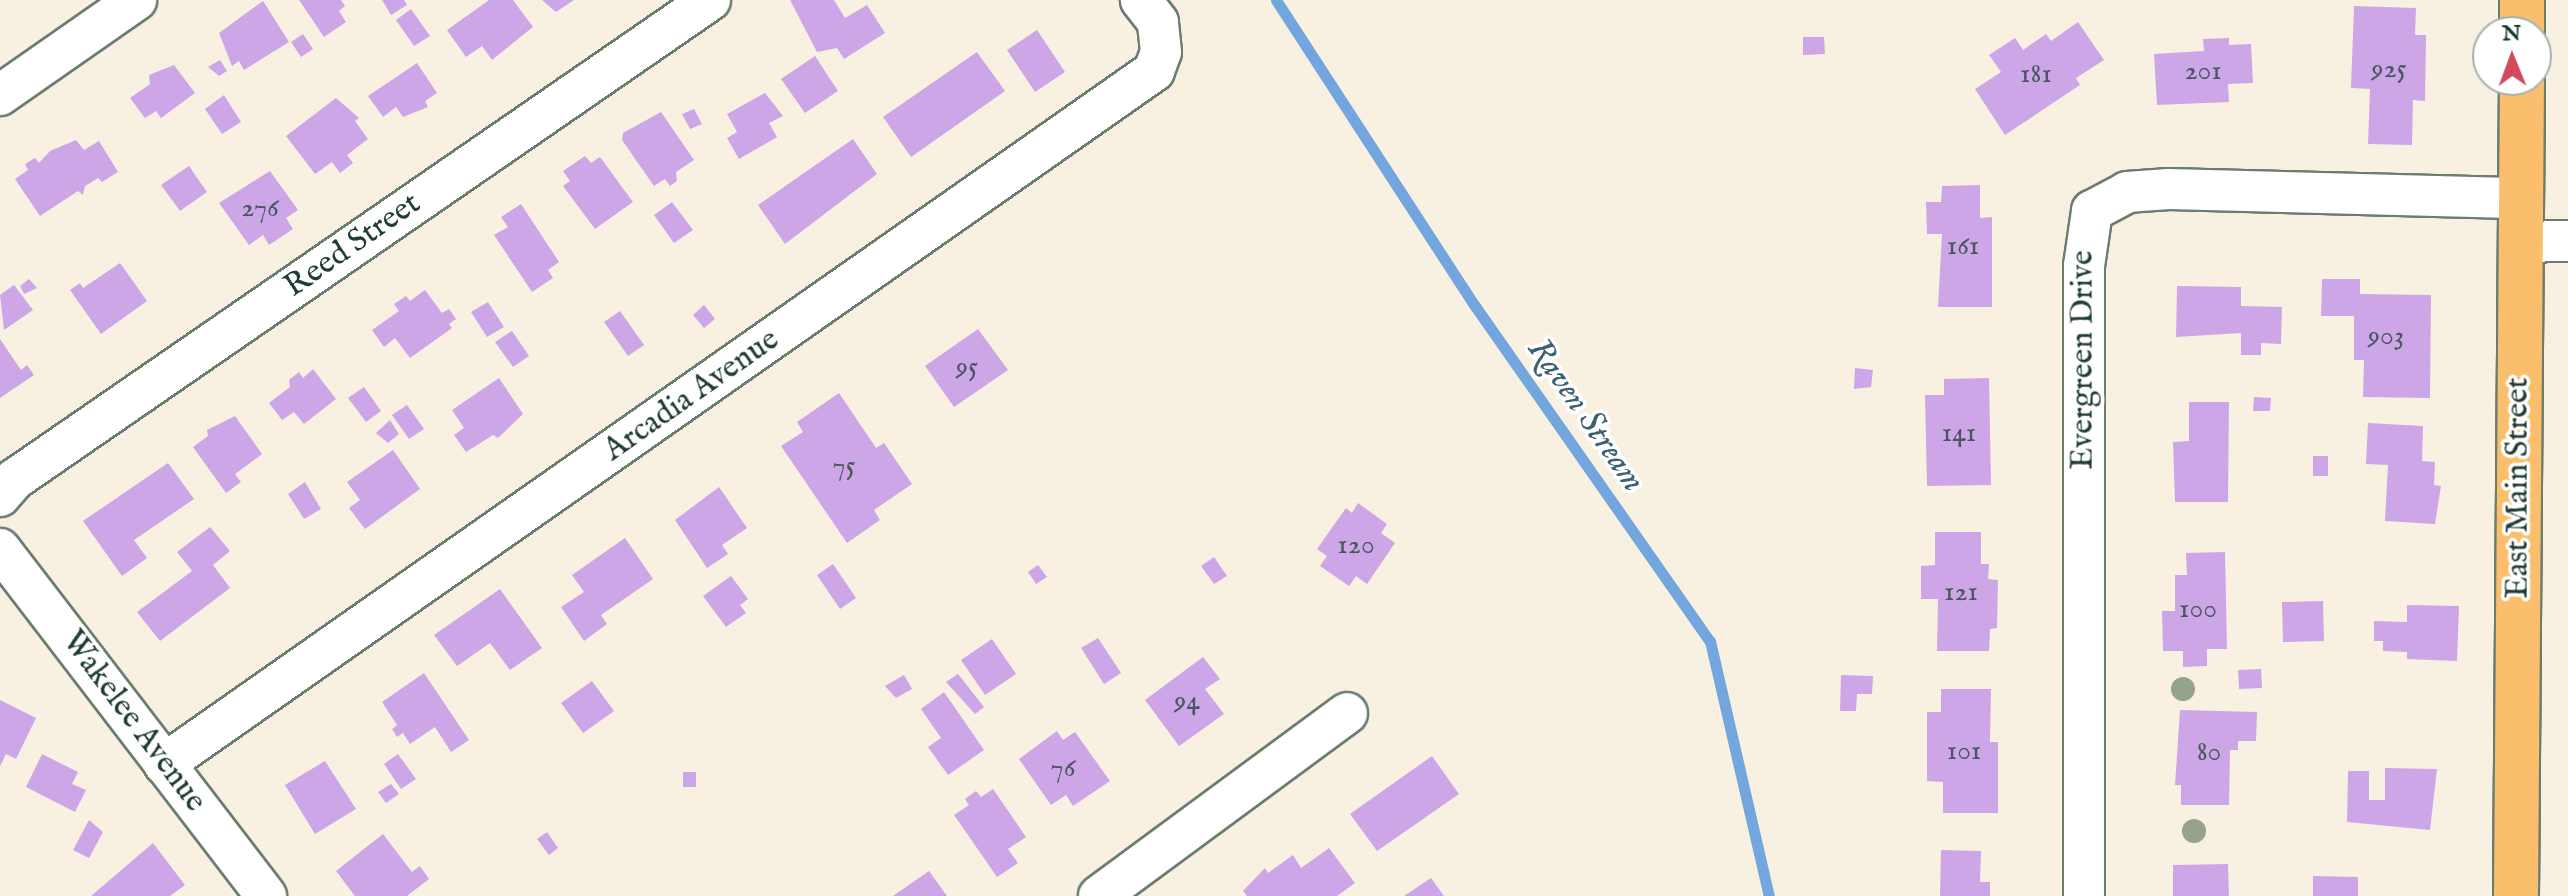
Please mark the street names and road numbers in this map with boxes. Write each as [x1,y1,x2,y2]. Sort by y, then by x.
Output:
street label: Reed Street [278,185,428,307]
street label: Evergreen Drive [2065,250,2103,470]
street label: Arcadia Avenue [597,321,787,471]
street label: East Main Street [2500,377,2538,599]
street label: Wakelee Avenue [52,624,214,820]

